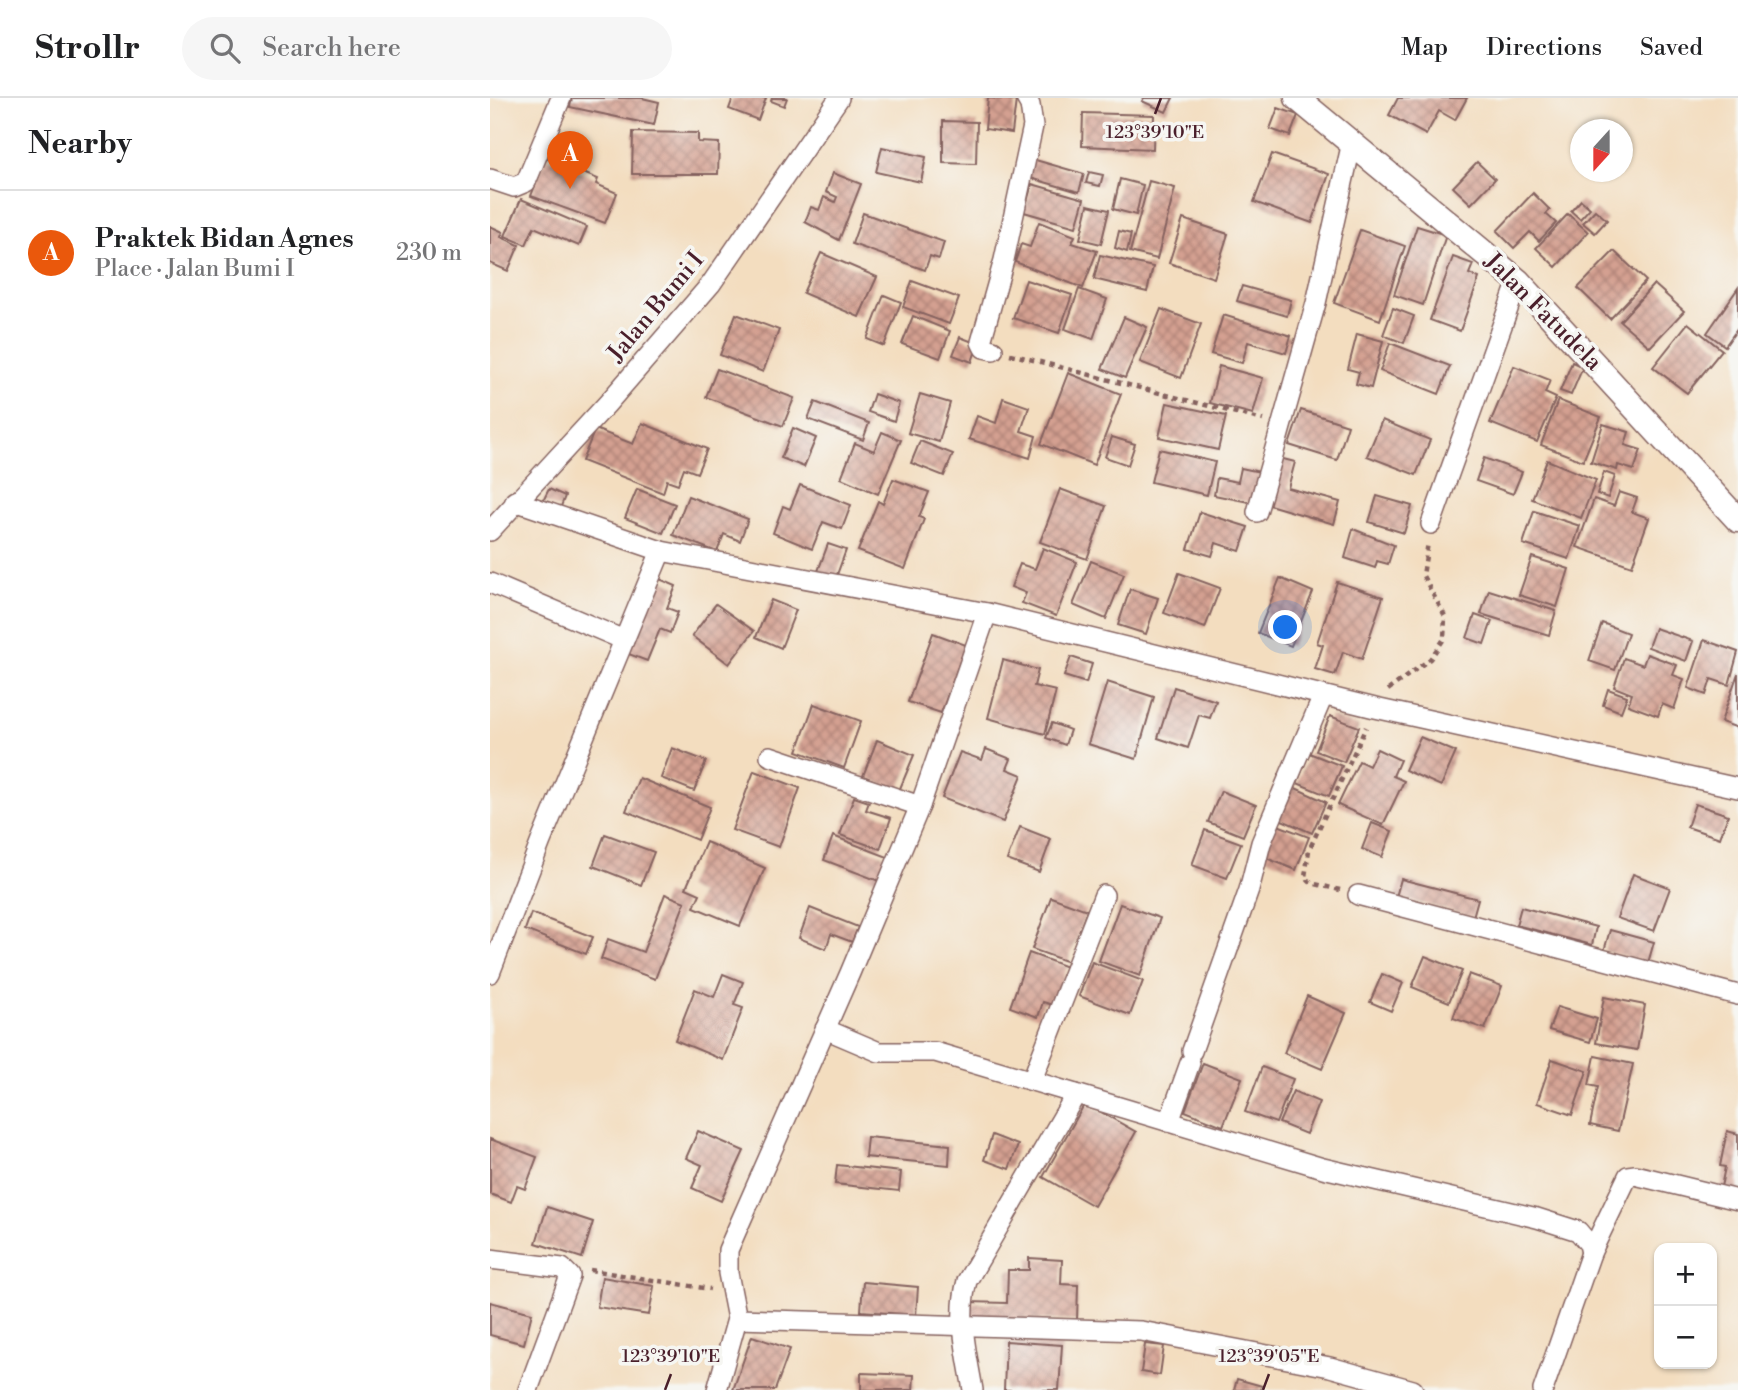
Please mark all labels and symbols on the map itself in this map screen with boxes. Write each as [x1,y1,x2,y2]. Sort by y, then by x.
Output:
north arrow [1570,119,1633,182]
text: 123°39'10"E [1106,121,1204,144]
pin: A [547,131,593,189]
street label: Jalan Bumi I [601,246,711,369]
street label: Jalan Fatudela [1477,246,1609,378]
your location [1268,610,1302,644]
text: 123°39'10"E [622,1345,720,1368]
text: 123°39'05"E [1218,1345,1320,1368]

